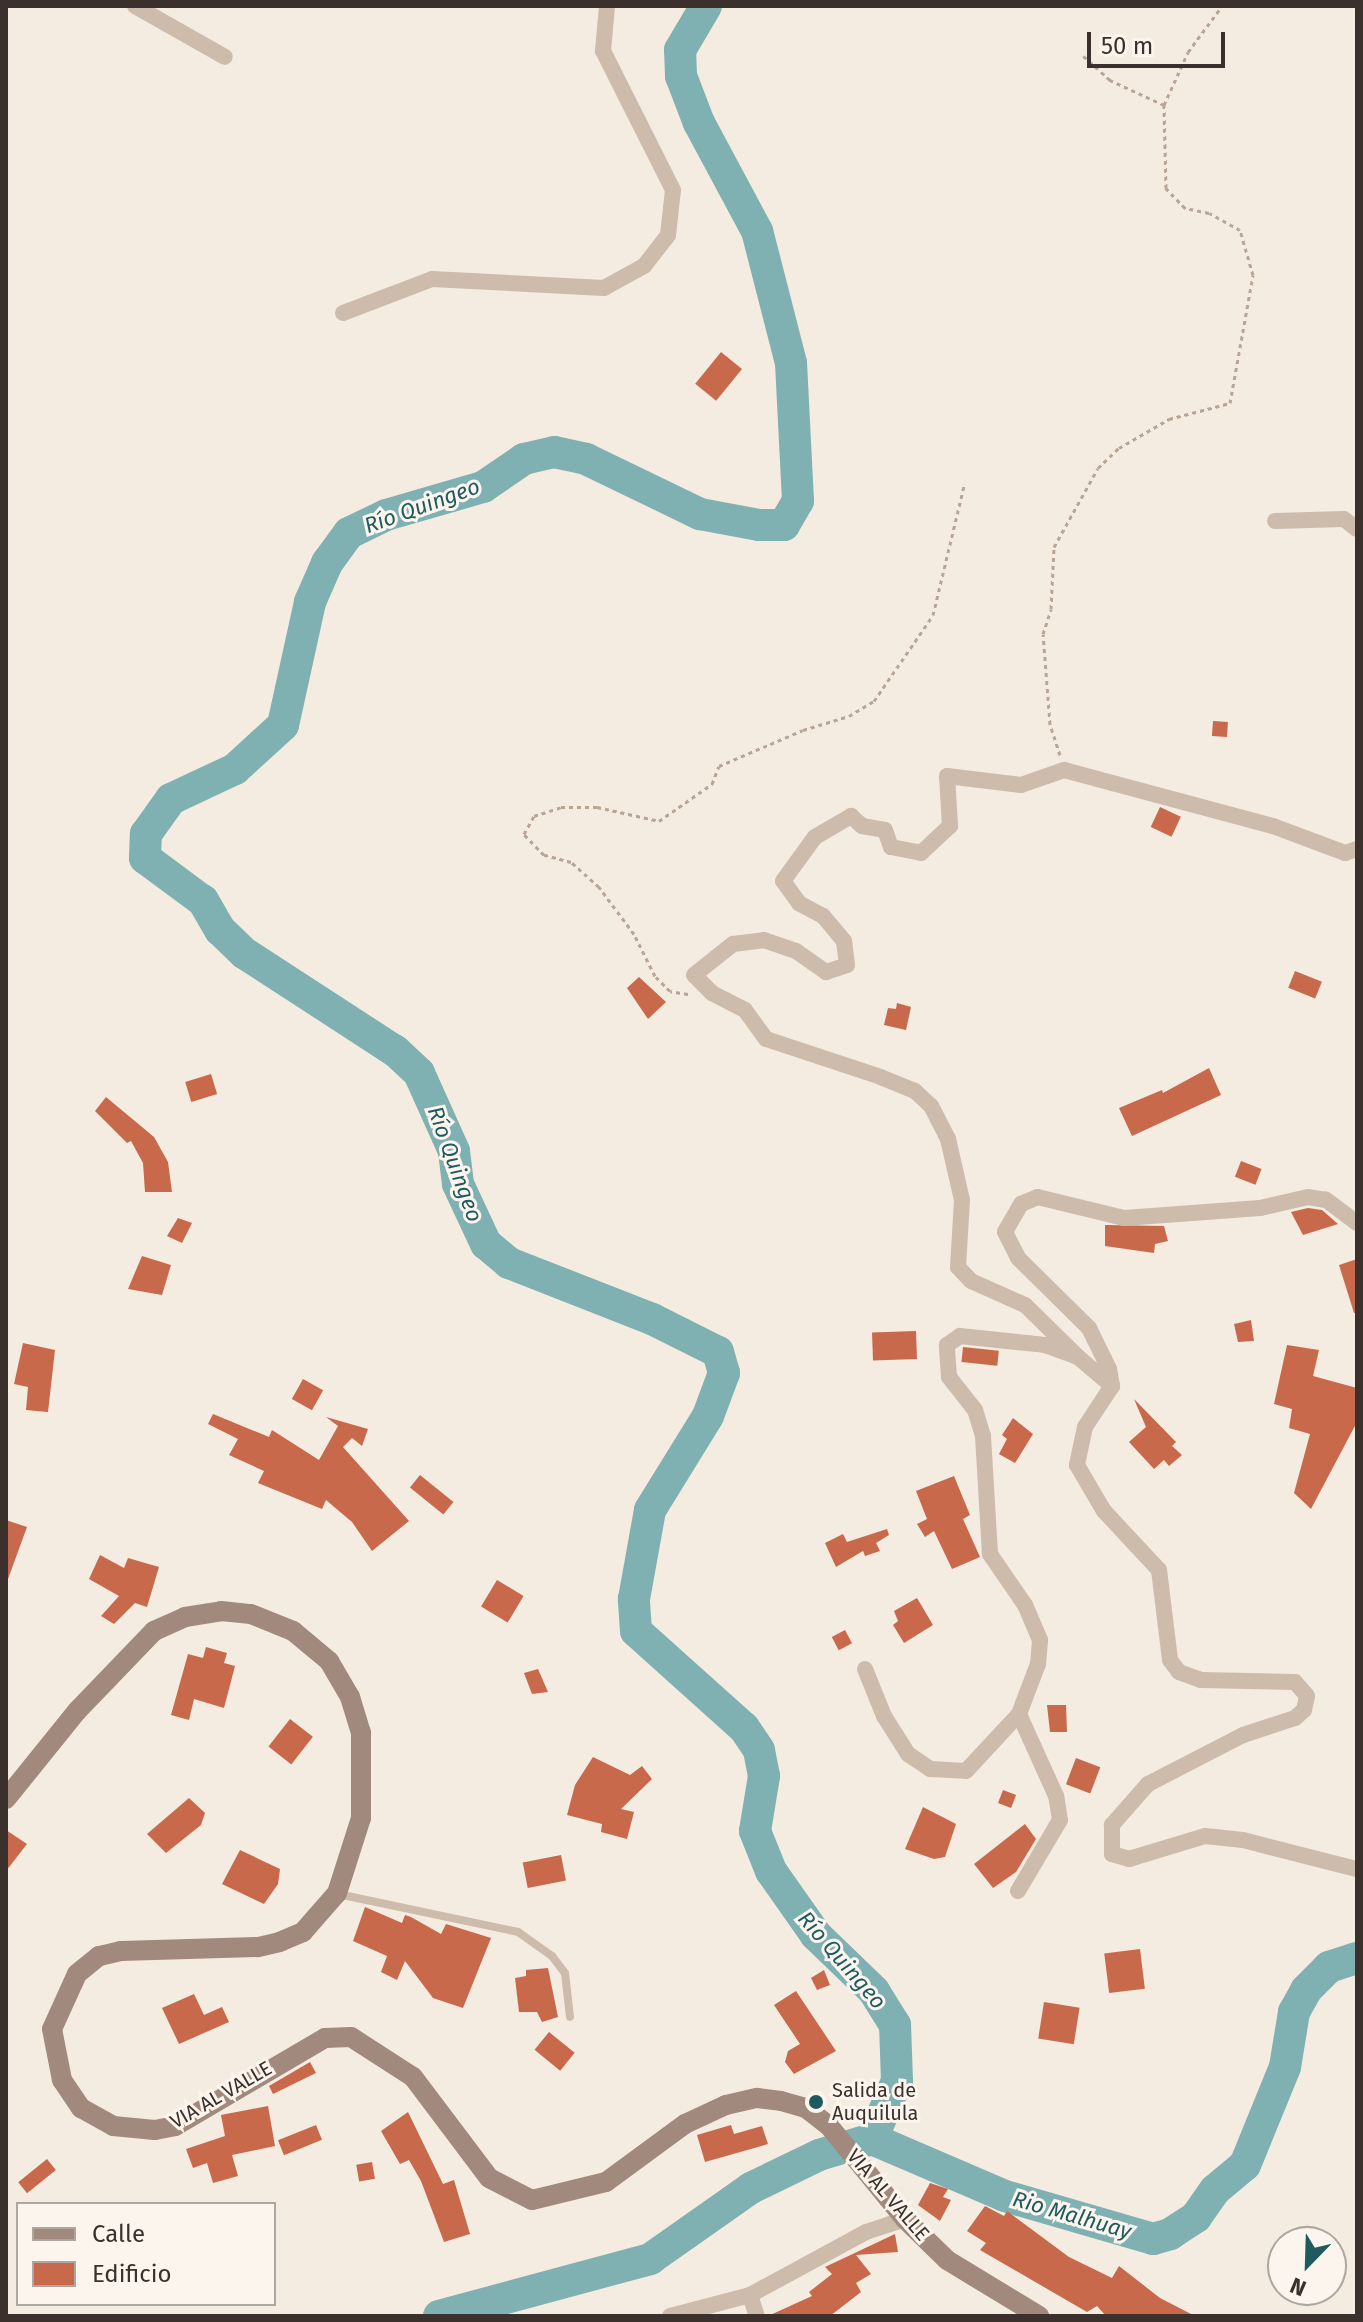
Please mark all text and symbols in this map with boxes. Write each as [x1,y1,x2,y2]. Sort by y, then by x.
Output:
scale bar [1091,16,1229,66]
text: 50 m [1101,32,1153,60]
water label: Río Quingeo [361,473,483,539]
water label: Río Quingeo [422,1103,488,1225]
water label: Río Quingeo [792,1906,892,2014]
street label: VIA AL VALLE [166,2056,276,2134]
place label: Salida de Auquilula [832,2078,918,2125]
marker: Salida de Auquilula [807,2093,825,2111]
street label: VIA AL VALLE [842,2144,934,2246]
water label: Rio Malhuay [1010,2185,1134,2245]
legend [16,2202,276,2306]
text: Calle [92,2220,145,2248]
north arrow [1267,2226,1347,2306]
text: Edificio [92,2260,172,2288]
text: N [1286,2271,1310,2302]

